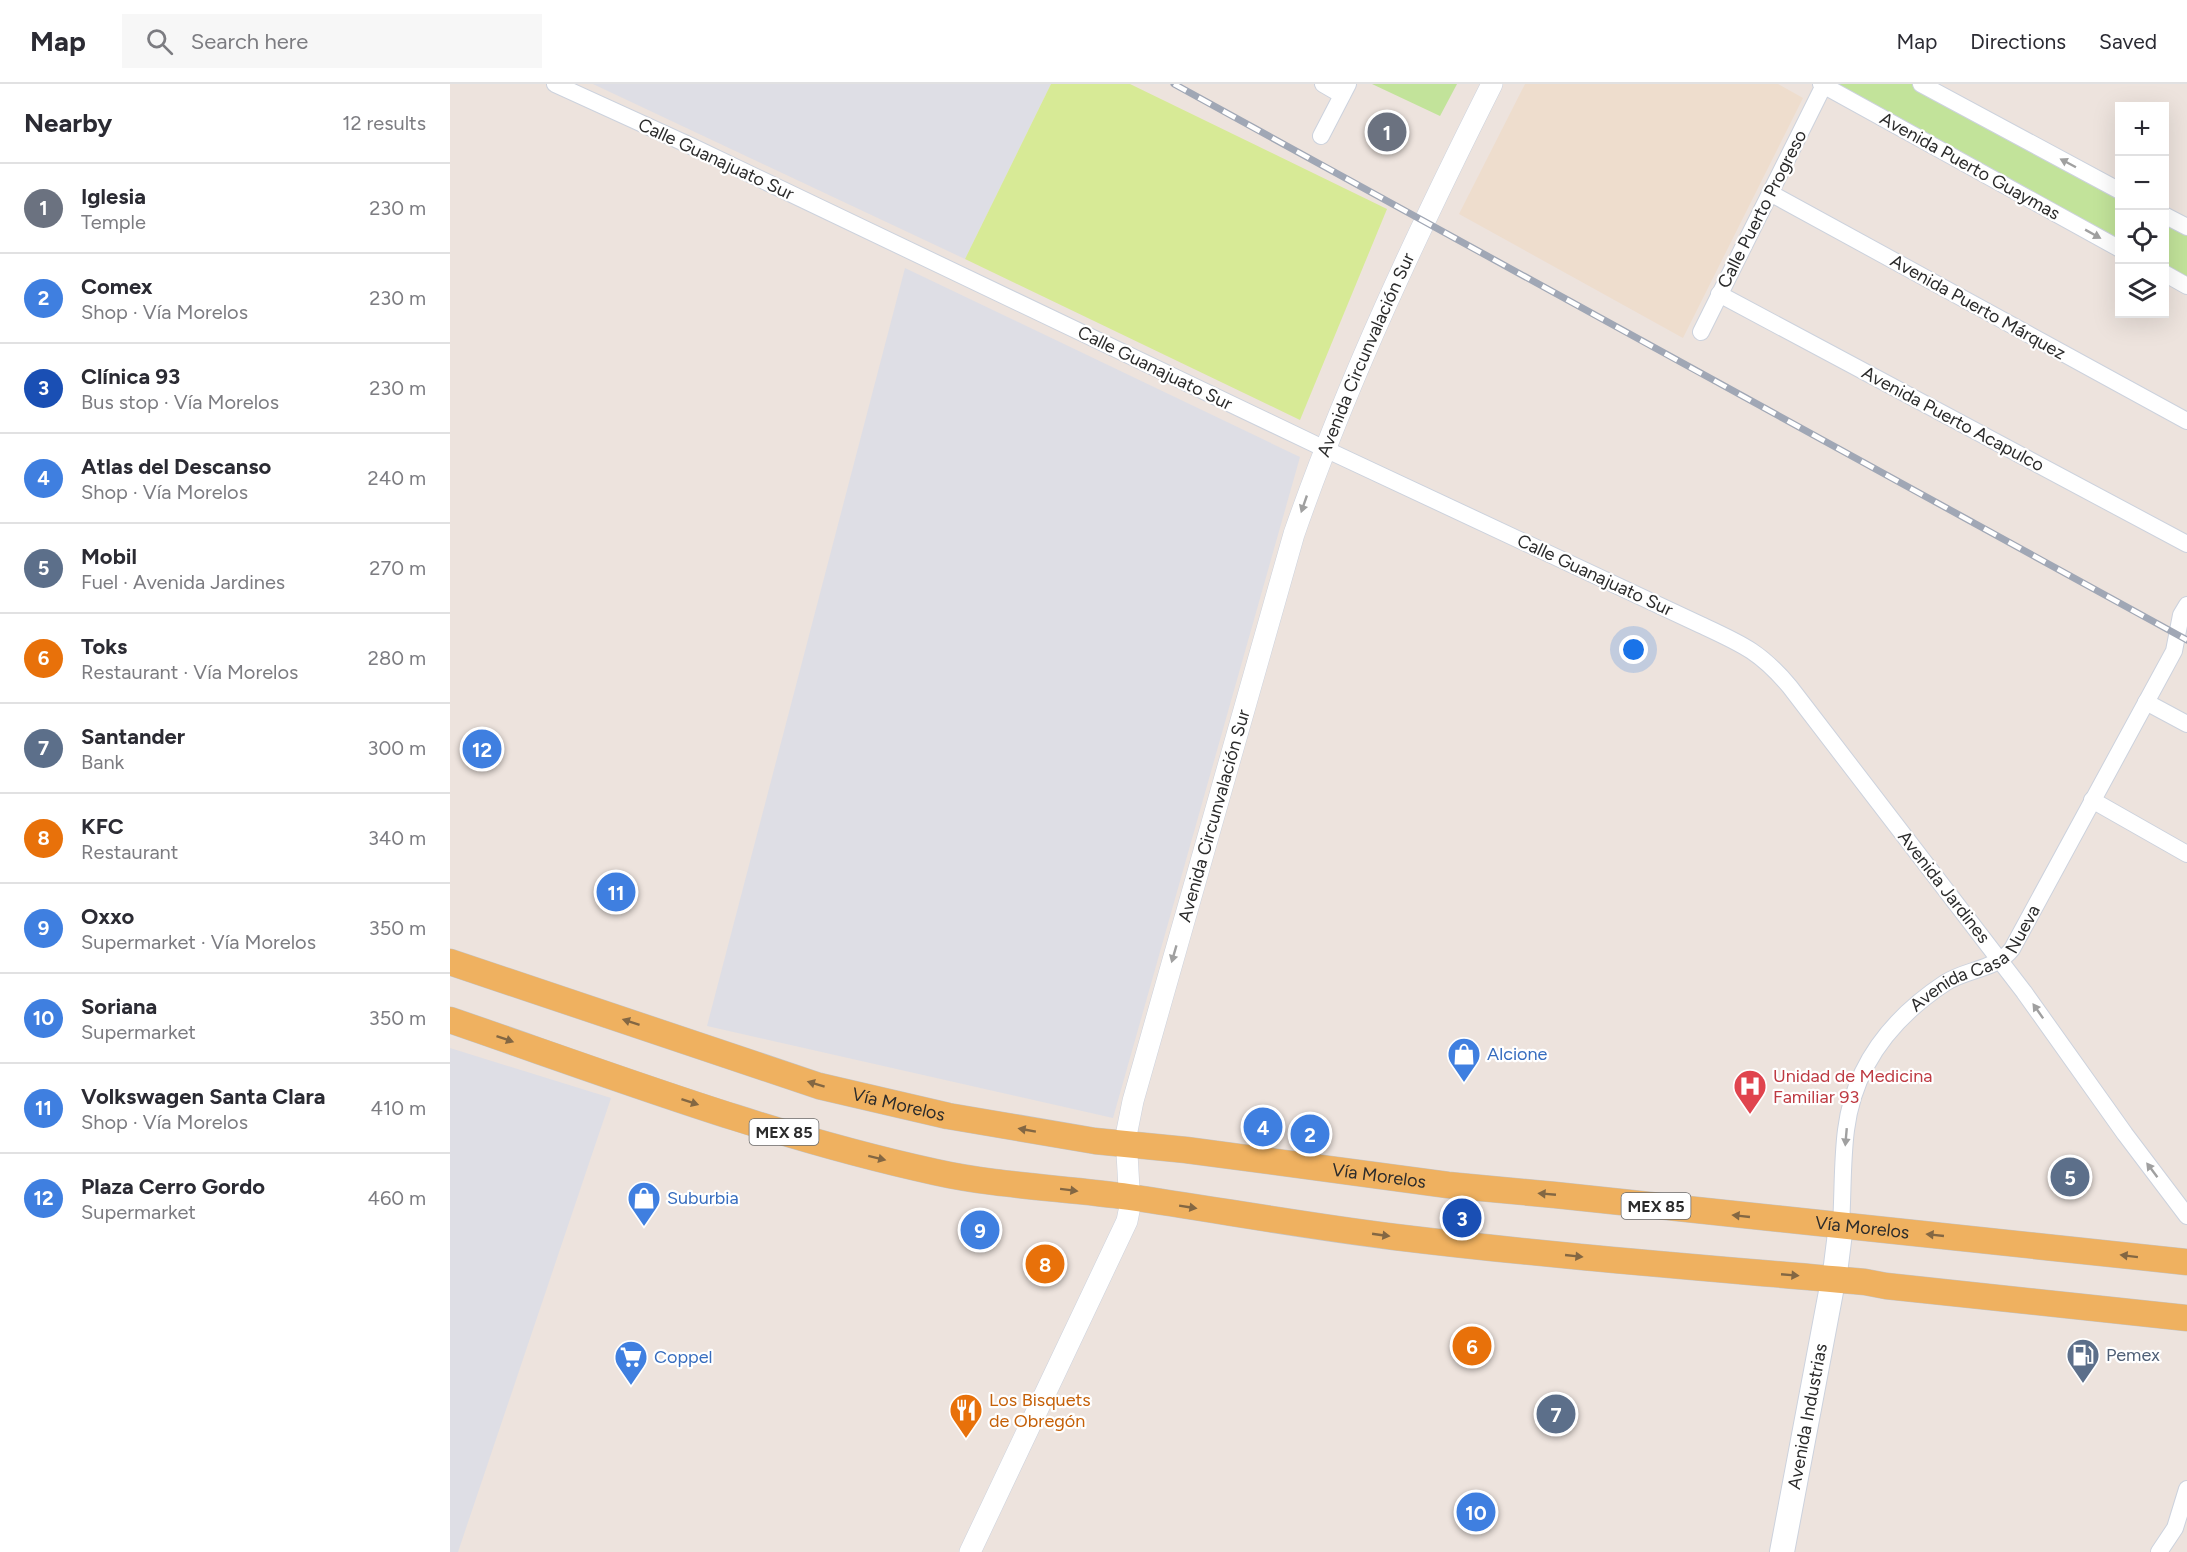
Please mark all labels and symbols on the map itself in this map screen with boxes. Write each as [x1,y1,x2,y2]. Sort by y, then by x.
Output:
street label: Avenida Puerto Guaymas [1876,107,2064,225]
pin: 1 [1368,110,1406,154]
street label: Calle Guanajuato Sur [635,113,797,205]
street label: Calle Puerto Progreso [1713,126,1811,292]
one-way arrow [2059,158,2076,168]
one-way arrow [2085,229,2102,239]
street label: Avenida Circunvalación Sur [1312,249,1419,460]
street label: Avenida Puerto Márquez [1887,250,2070,364]
street label: Calle Guanajuato Sur [1074,321,1236,415]
street label: Avenida Puerto Acapulco [1858,362,2048,476]
one-way arrow [1299,495,1308,513]
street label: Calle Guanajuato Sur [1514,529,1676,621]
your location [1619,635,1648,664]
street label: Avenida Circunvalación Sur [1173,707,1255,925]
pin: 12 [462,726,501,772]
street label: Avenida Jardines [1893,826,1995,948]
pin: 11 [596,870,636,914]
street label: Avenida Casa Nueva [1905,901,2045,1016]
one-way arrow [1169,945,1179,963]
one-way arrow [2032,1004,2044,1020]
one-way arrow [622,1017,640,1026]
one-way arrow [496,1035,514,1045]
shop icon: Alcione [1446,1036,1482,1083]
place label: Alcione [1487,1043,1548,1065]
place label: Unidad de Medicina Familiar 93 [1773,1065,1932,1108]
hospital icon: Unidad de Medicina Familiar 93 [1732,1068,1768,1115]
one-way arrow [807,1079,825,1088]
street label: Vía Morelos [850,1083,947,1126]
one-way arrow [681,1098,699,1108]
pin: 4 [1244,1104,1282,1150]
pin: 2 [1290,1112,1330,1156]
road number: MEX 85 [750,1119,818,1145]
one-way arrow [1017,1125,1036,1134]
one-way arrow [1841,1127,1851,1146]
one-way arrow [868,1154,886,1163]
pin: 5 [2050,1154,2090,1200]
street label: Vía Morelos [1331,1159,1427,1193]
one-way arrow [2146,1162,2158,1178]
shop icon: Suburbia [626,1180,662,1227]
one-way arrow [1059,1185,1078,1194]
place label: Suburbia [667,1187,739,1209]
one-way arrow [1538,1189,1557,1199]
road number: MEX 85 [1622,1193,1690,1219]
pin: 3 [1442,1196,1482,1240]
one-way arrow [1178,1202,1197,1211]
pin: 9 [960,1208,1000,1252]
one-way arrow [1731,1211,1750,1221]
street label: Vía Morelos [1814,1212,1910,1244]
one-way arrow [1925,1230,1944,1240]
one-way arrow [1371,1231,1390,1240]
pin: 8 [1026,1242,1064,1286]
one-way arrow [1565,1251,1584,1261]
one-way arrow [2119,1251,2138,1260]
one-way arrow [1780,1271,1799,1280]
pin: 6 [1452,1324,1492,1368]
fuel station icon: Pemex [2065,1337,2101,1384]
supermarket icon: Coppel [613,1339,649,1386]
street label: Avenida Industrias [1783,1342,1832,1491]
place label: Pemex [2106,1344,2160,1366]
place label: Coppel [654,1346,712,1368]
place label: Los Bisquets de Obregón [989,1389,1091,1432]
restaurant icon: Los Bisquets de Obregón [948,1392,984,1439]
pin: 7 [1536,1392,1576,1436]
pin: 10 [1456,1490,1496,1534]

